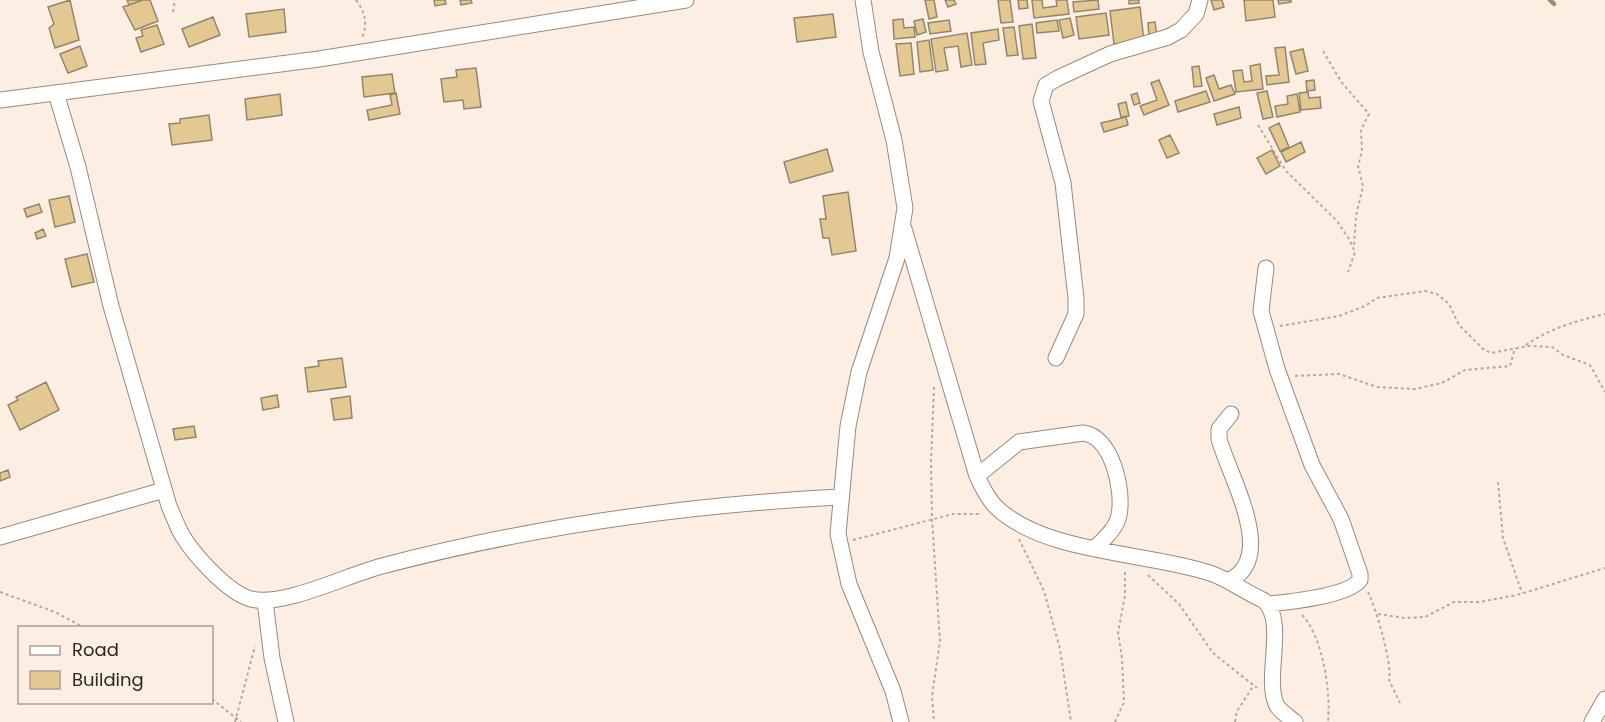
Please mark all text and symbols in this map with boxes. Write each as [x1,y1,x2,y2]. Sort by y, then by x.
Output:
legend [18,626,213,704]
text: Road [72,637,119,662]
text: Building [72,667,144,692]

